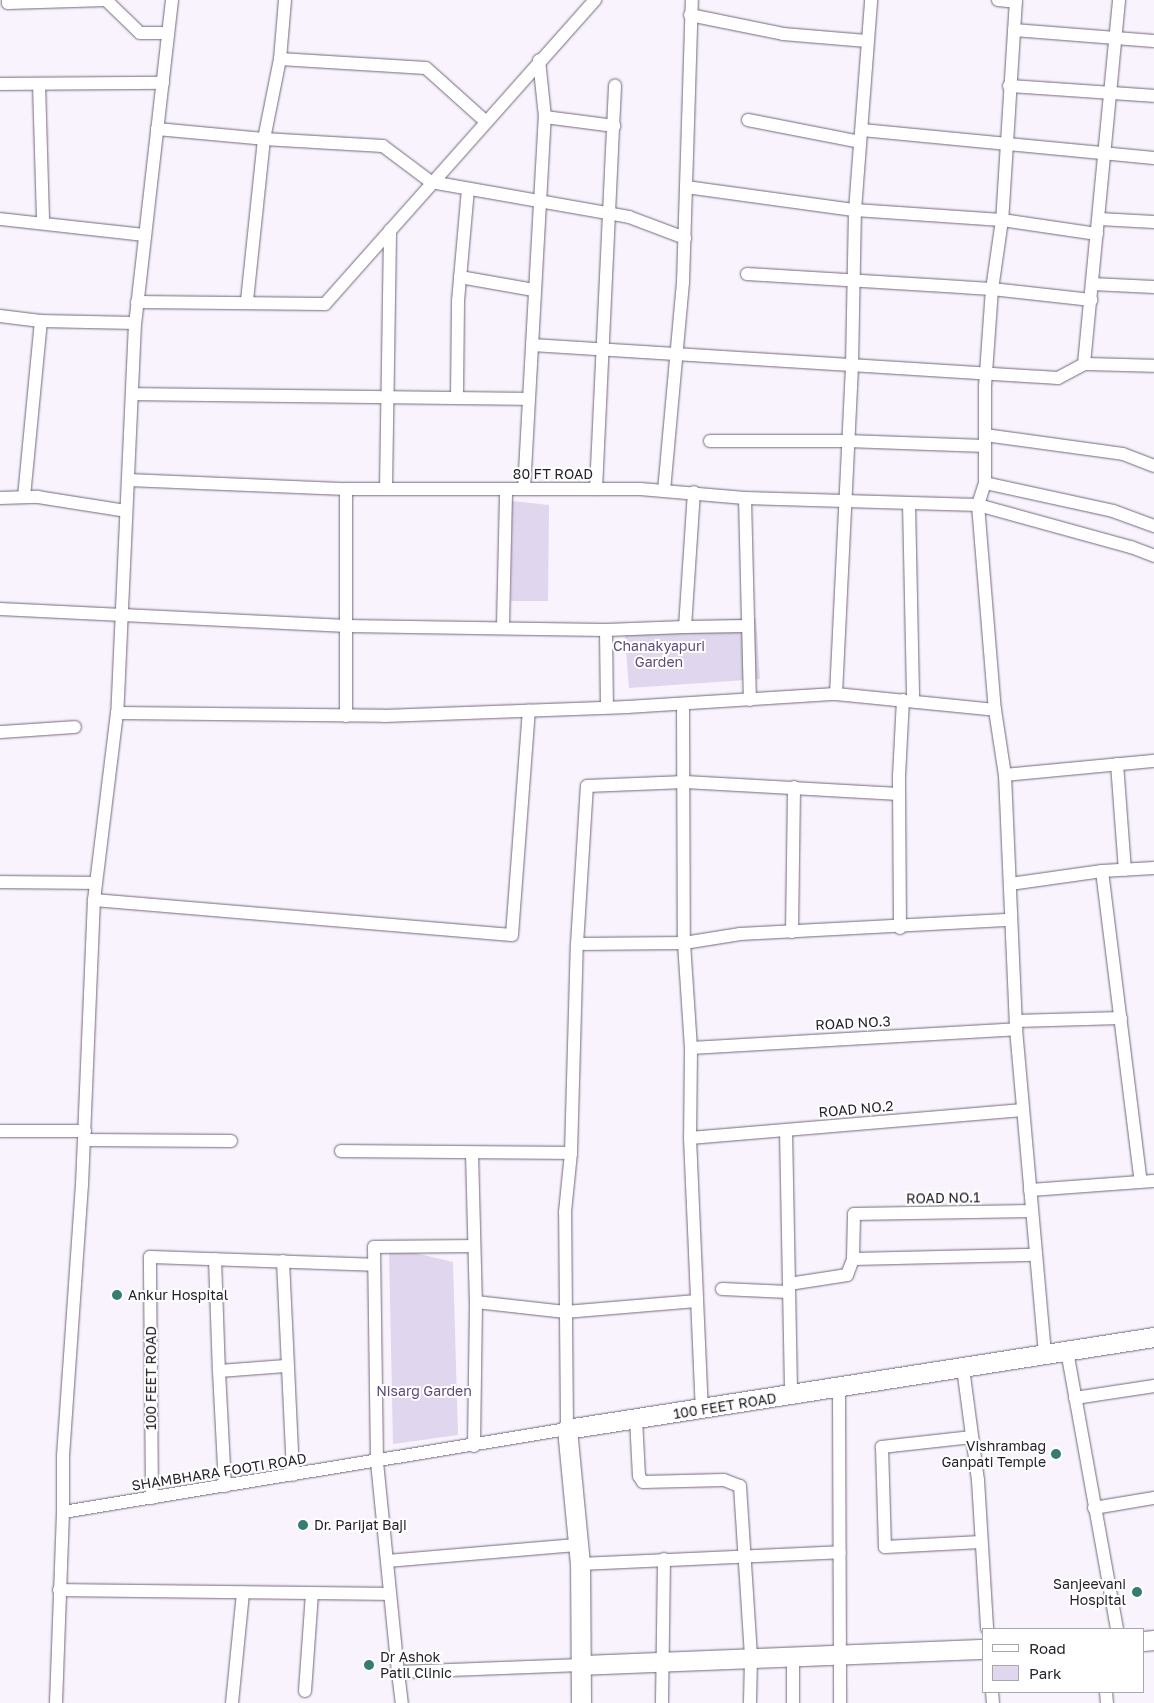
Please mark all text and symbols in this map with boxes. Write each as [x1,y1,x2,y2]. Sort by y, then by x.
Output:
street label: 80 FT ROAD [513,466,593,482]
park label: Chanakyapuri Garden [613,638,705,670]
street label: ROAD NO.3 [815,1013,891,1033]
street label: ROAD NO.2 [818,1097,894,1121]
street label: ROAD NO.1 [906,1189,980,1207]
place label: Ankur Hospital [128,1287,228,1303]
marker: Ankur Hospital [110,1288,124,1302]
street label: 100 FEET ROAD [143,1326,159,1430]
park label: Nisarg Garden [376,1383,472,1399]
street label: 100 FEET ROAD [672,1390,778,1422]
place label: Vishrambag Ganpati Temple [941,1438,1046,1470]
marker: Vishrambag Ganpati Temple [1050,1448,1062,1460]
street label: SHAMBHARA FOOTI ROAD [130,1450,308,1494]
place label: Dr. Parijat Baji [314,1517,407,1533]
marker: Dr. Parijat Baji [296,1518,310,1532]
place label: Sanjeevani Hospital [1053,1576,1126,1608]
marker: Sanjeevani Hospital [1130,1585,1144,1599]
legend [982,1628,1144,1693]
text: Road [1029,1639,1066,1657]
place label: Dr Ashok Patil Clinic [380,1649,452,1681]
marker: Dr Ashok Patil Clinic [362,1658,376,1672]
text: Park [1029,1664,1061,1682]

